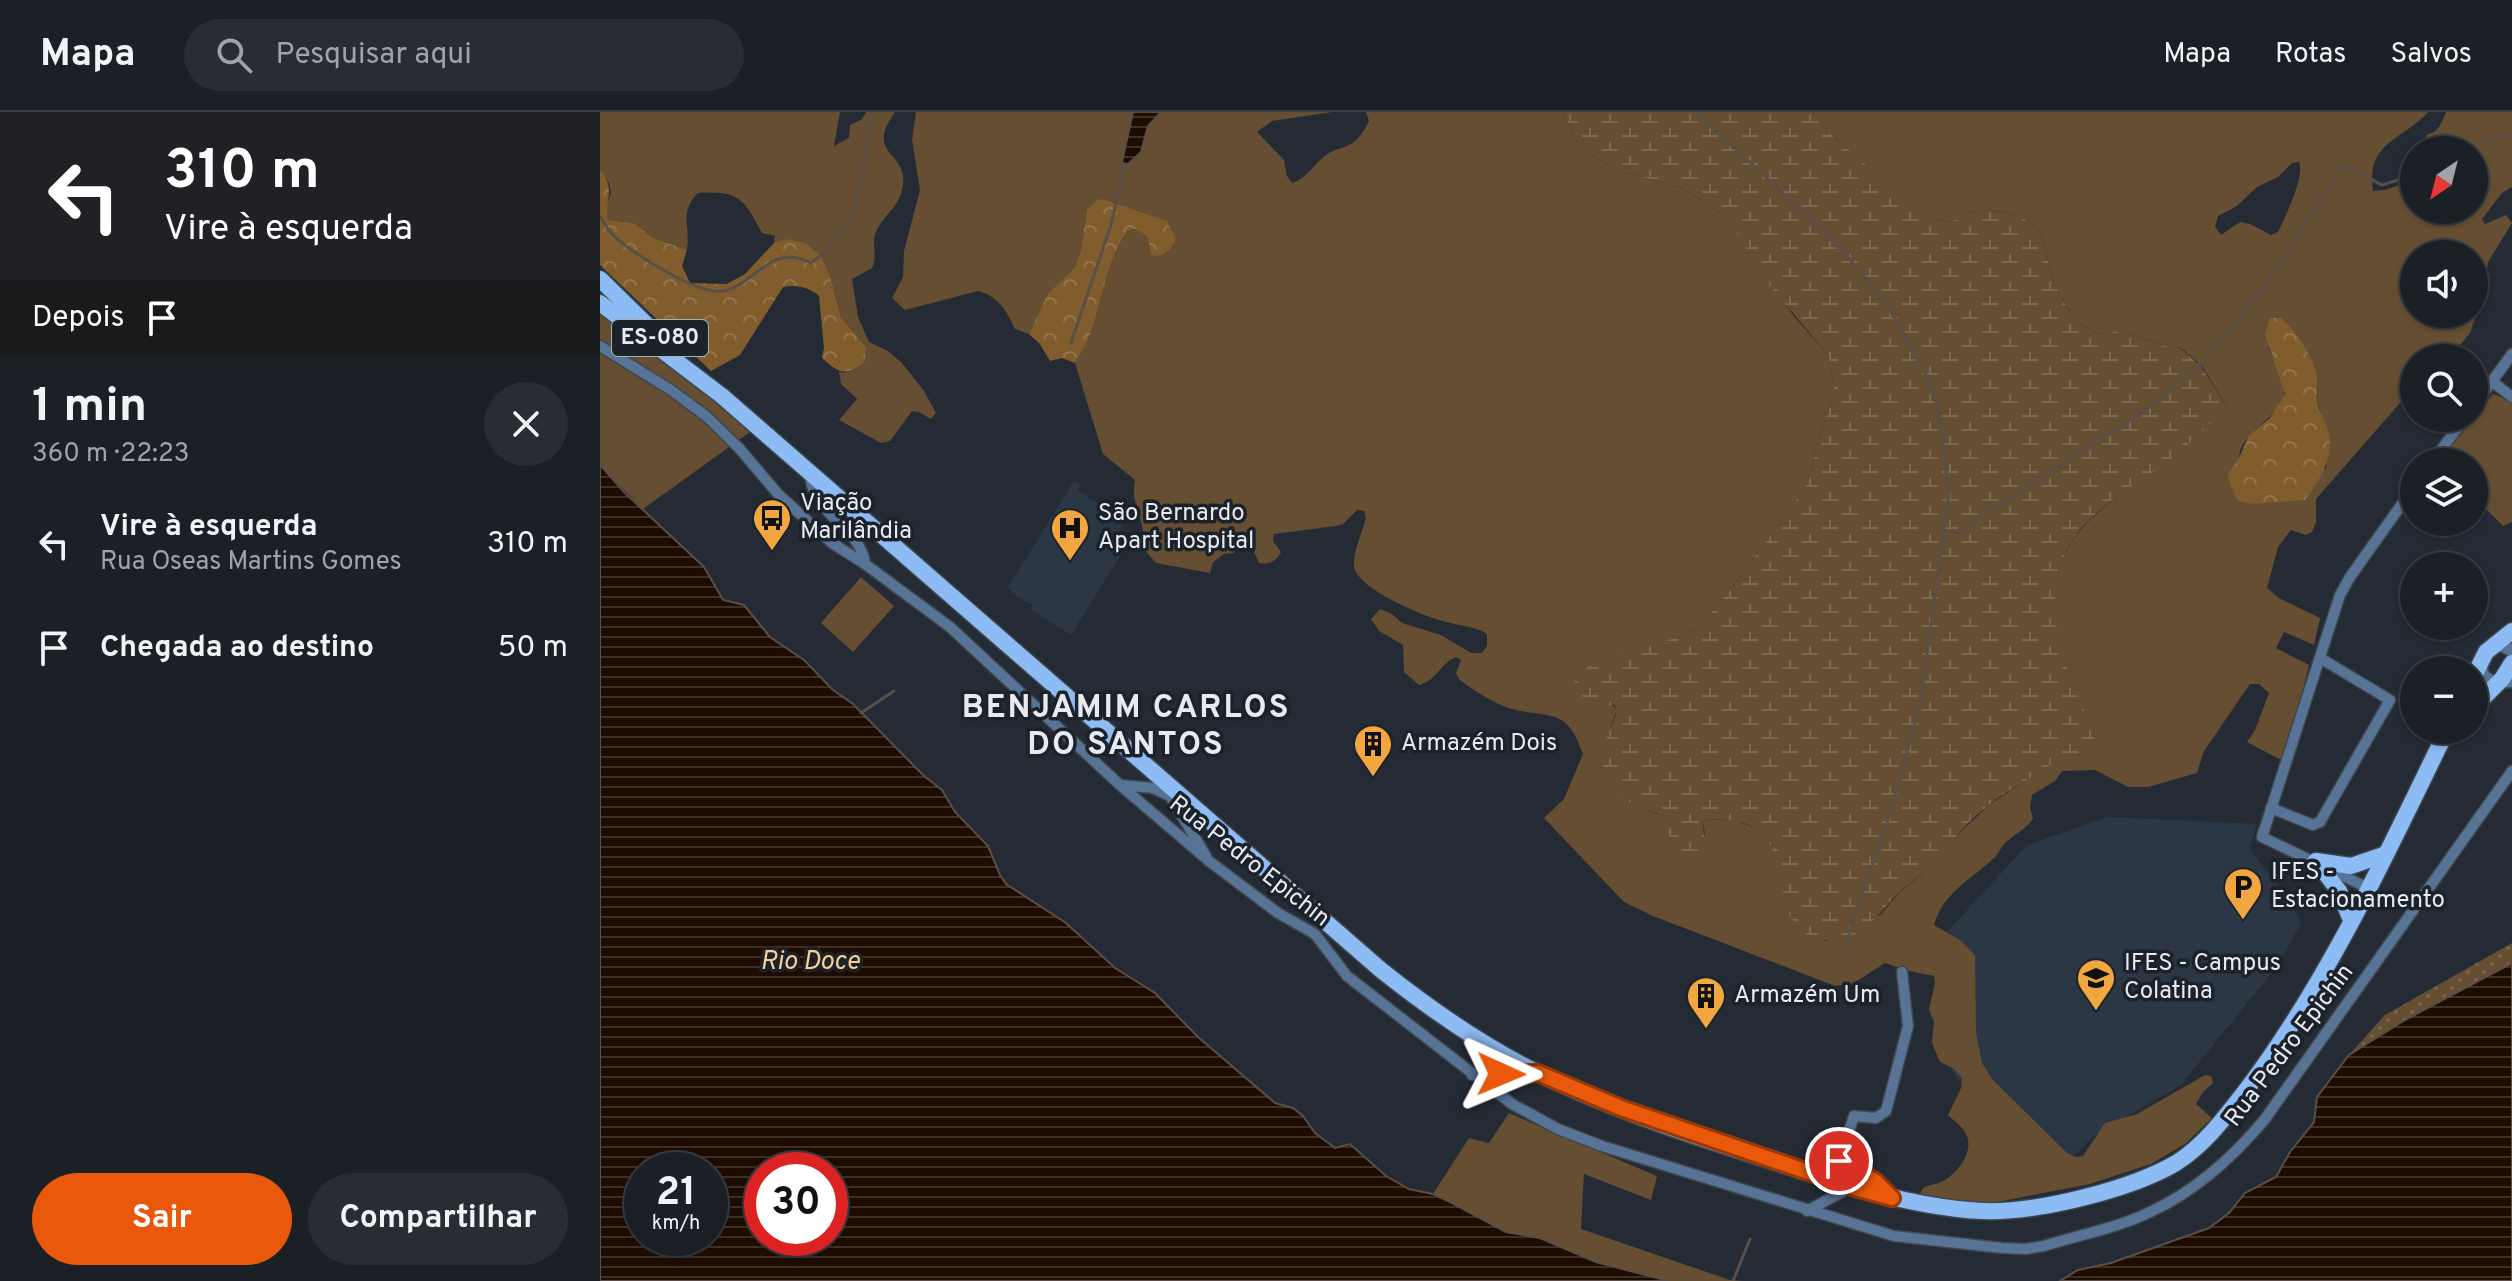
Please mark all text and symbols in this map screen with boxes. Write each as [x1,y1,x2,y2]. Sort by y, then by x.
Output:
search box [184,19,744,91]
text: Mapa [40,31,136,80]
icon: search [212,33,256,77]
text: Pesquisar aqui [276,37,472,74]
text: Mapa [2163,37,2231,73]
text: Rotas [2275,37,2346,73]
text: Salvos [2390,37,2472,73]
north arrow [2400,136,2488,224]
map controls [2400,136,2488,744]
text: 310 m [164,138,320,208]
icon: left [32,144,136,248]
text: Vire à esquerda [164,207,413,253]
button: sound [2400,240,2488,328]
icon: arrive [140,296,184,340]
text: Depois [32,300,124,337]
road number: ES-080 [612,320,708,356]
button: search [2400,344,2488,432]
text: 1 min [32,378,147,438]
button: close [484,382,568,466]
text: 360 m · 22:23 [32,438,189,471]
button: layers [2400,448,2488,536]
place label: Viação Marilândia [800,489,912,547]
bus stop icon: Viação Marilândia [751,497,793,552]
place label: São Bernardo Apart Hospital [1098,499,1254,557]
hospital icon: São Bernardo Apart Hospital [1049,507,1091,562]
text: Vire à esquerda [100,509,317,546]
icon: left [32,522,76,566]
text: 310 m [487,526,568,563]
text: Rua Oseas Martins Gomes [100,546,402,579]
button: + [2400,552,2488,640]
icon: arrive [32,626,76,670]
text: Chegada ao destino [100,630,374,667]
text: 50 m [498,630,568,667]
button: − [2400,656,2488,744]
district label: BENJAMIM CARLOS DO SANTOS [962,689,1290,766]
building icon: Armazém Dois [1352,723,1394,778]
place label: Armazém Dois [1401,729,1557,759]
street label: Rua Pedro Epichin [1162,790,1336,934]
place label: IFES - Estacionamento [2271,858,2445,916]
parking icon: IFES - Estacionamento [2222,866,2264,921]
water label: Rio Doce [760,946,860,979]
place label: IFES - Campus Colatina [2124,949,2281,1007]
school or university icon: IFES - Campus Colatina [2075,957,2117,1012]
street label: Rua Pedro Epichin [2219,959,2361,1133]
building icon: Armazém Um [1685,975,1727,1030]
place label: Armazém Um [1734,981,1880,1011]
position arrow [1459,1032,1543,1116]
pin [1805,1127,1873,1195]
icon: arrive [1817,1139,1861,1183]
speed limit sign: 30 [744,1152,848,1256]
text: 21 [656,1169,696,1219]
button: Sair [32,1173,292,1265]
button: Compartilhar [308,1173,568,1265]
text: km/h [652,1211,700,1237]

